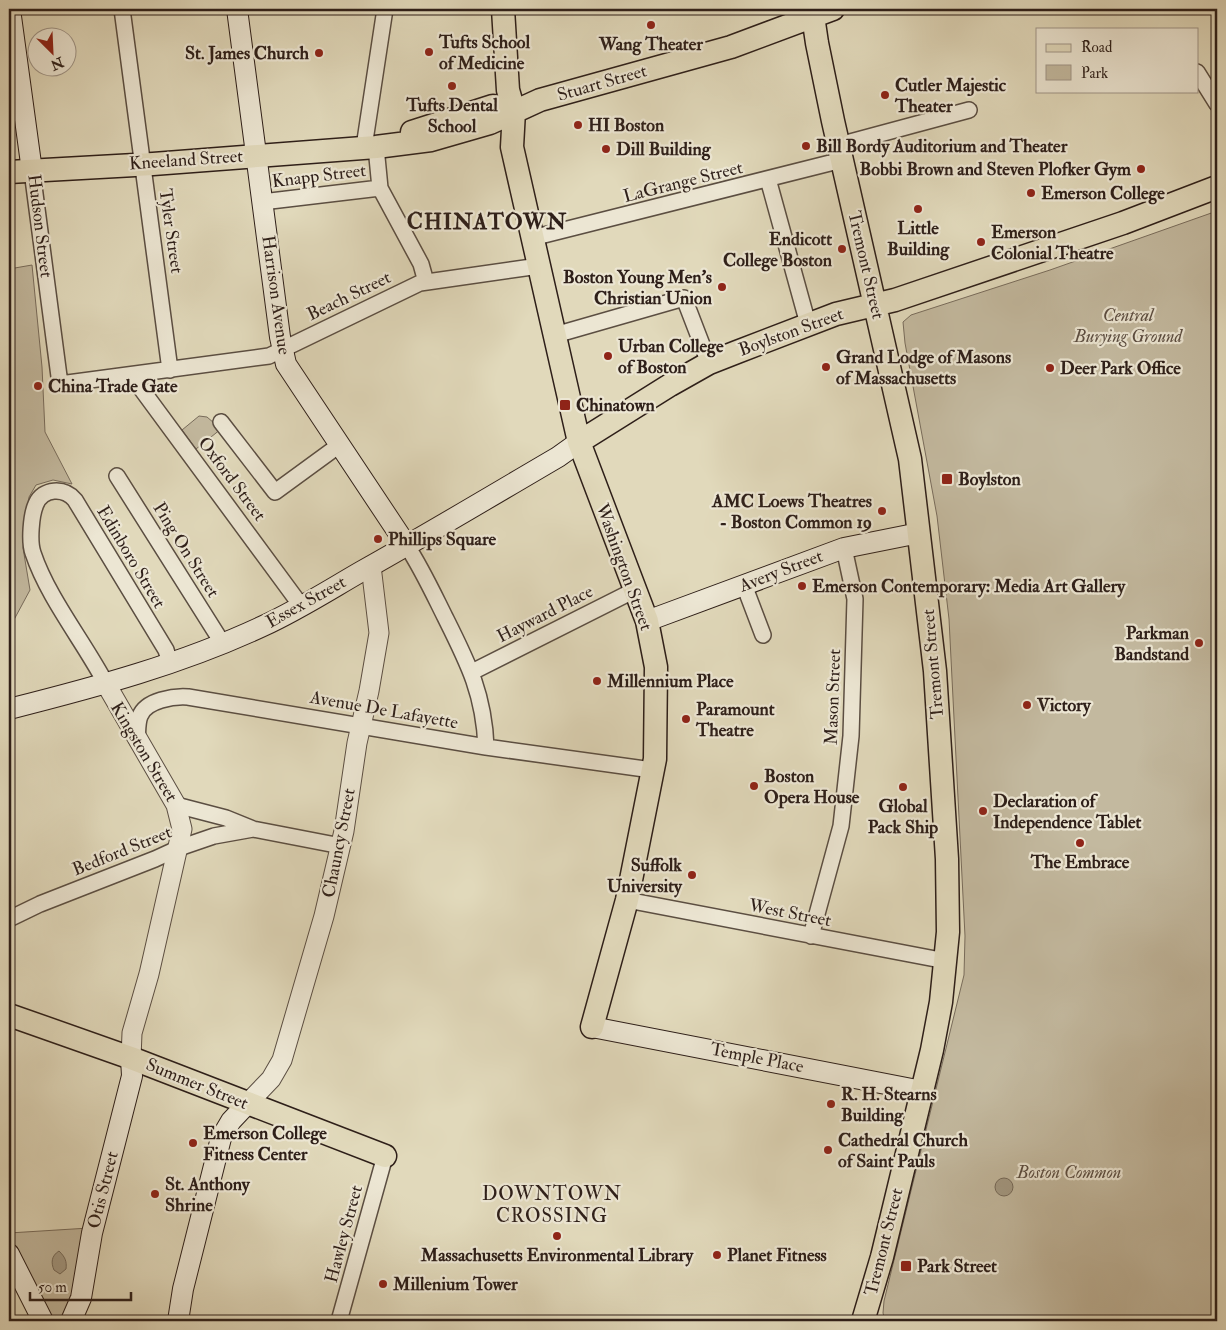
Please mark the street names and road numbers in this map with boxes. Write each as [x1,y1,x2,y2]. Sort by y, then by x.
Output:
street label: Stuart Street [554,59,650,107]
street label: Kneeland Street [128,145,244,175]
street label: LaGrange Street [621,156,745,208]
street label: Knapp Street [271,159,368,193]
street label: Hudson Street [22,173,58,279]
street label: Tyler Street [154,187,188,275]
street label: Tremont Street [842,209,890,321]
street label: Harrison Avenue [256,234,296,357]
street label: Beach Street [303,266,395,326]
street label: Boylston Street [735,302,847,362]
street label: Oxford Street [193,432,271,526]
street label: Ping On Street [148,498,225,602]
street label: Washington Street [590,499,658,634]
street label: Edinboro Street [91,501,171,613]
street label: Avery Street [735,544,826,598]
street label: Essex Street [262,571,350,633]
street label: Hayward Place [493,580,597,648]
street label: Tremont Street [917,608,949,720]
street label: Mason Street [820,648,846,745]
street label: Avenue De Lafayette [307,685,460,734]
street label: Kingston Street [105,698,183,806]
street label: Chauncy Street [317,786,361,900]
street label: Bedford Street [69,821,175,881]
street label: West Street [746,894,833,932]
street label: Temple Place [708,1038,806,1078]
street label: Summer Street [142,1053,252,1115]
street label: Otis Street [82,1149,124,1231]
street label: Hawley Street [320,1183,368,1285]
street label: Tremont Street [859,1186,909,1298]

